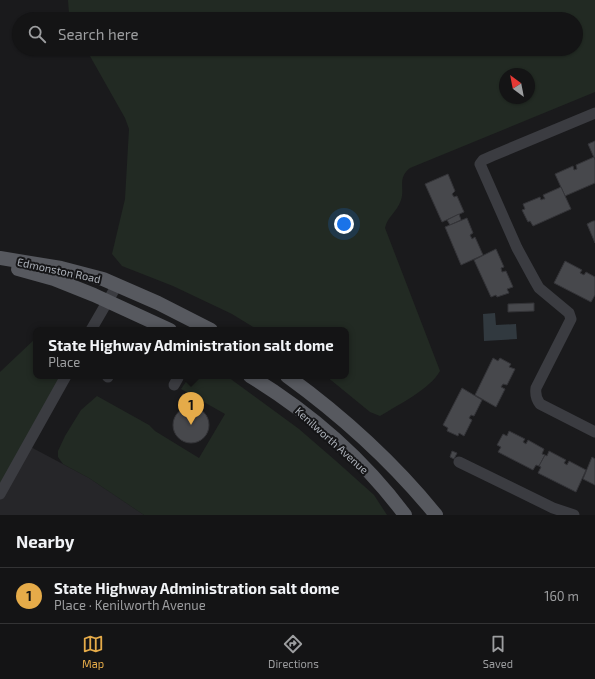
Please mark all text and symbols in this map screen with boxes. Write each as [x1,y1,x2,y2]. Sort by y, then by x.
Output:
search box [12,12,583,56]
icon: search [26,23,48,45]
text: Search here [58,25,139,43]
north arrow [499,68,535,104]
your location [334,214,354,234]
street label: Edmonston Road [16,255,102,285]
popup [33,327,349,379]
text: State Highway Administration salt dome [48,336,334,354]
text: Place [48,354,80,370]
pin: 1 [178,392,204,425]
street label: Kenilworth Avenue [293,404,371,476]
text: Nearby [16,531,74,551]
text: State Highway Administration salt dome [54,579,340,597]
text: 1 [26,588,32,604]
text: 160 m [544,588,579,604]
text: Place · Kenilworth Avenue [54,597,206,613]
tab: Map [82,633,104,670]
tab: Directions [268,633,319,670]
tab: Saved [483,633,513,670]

